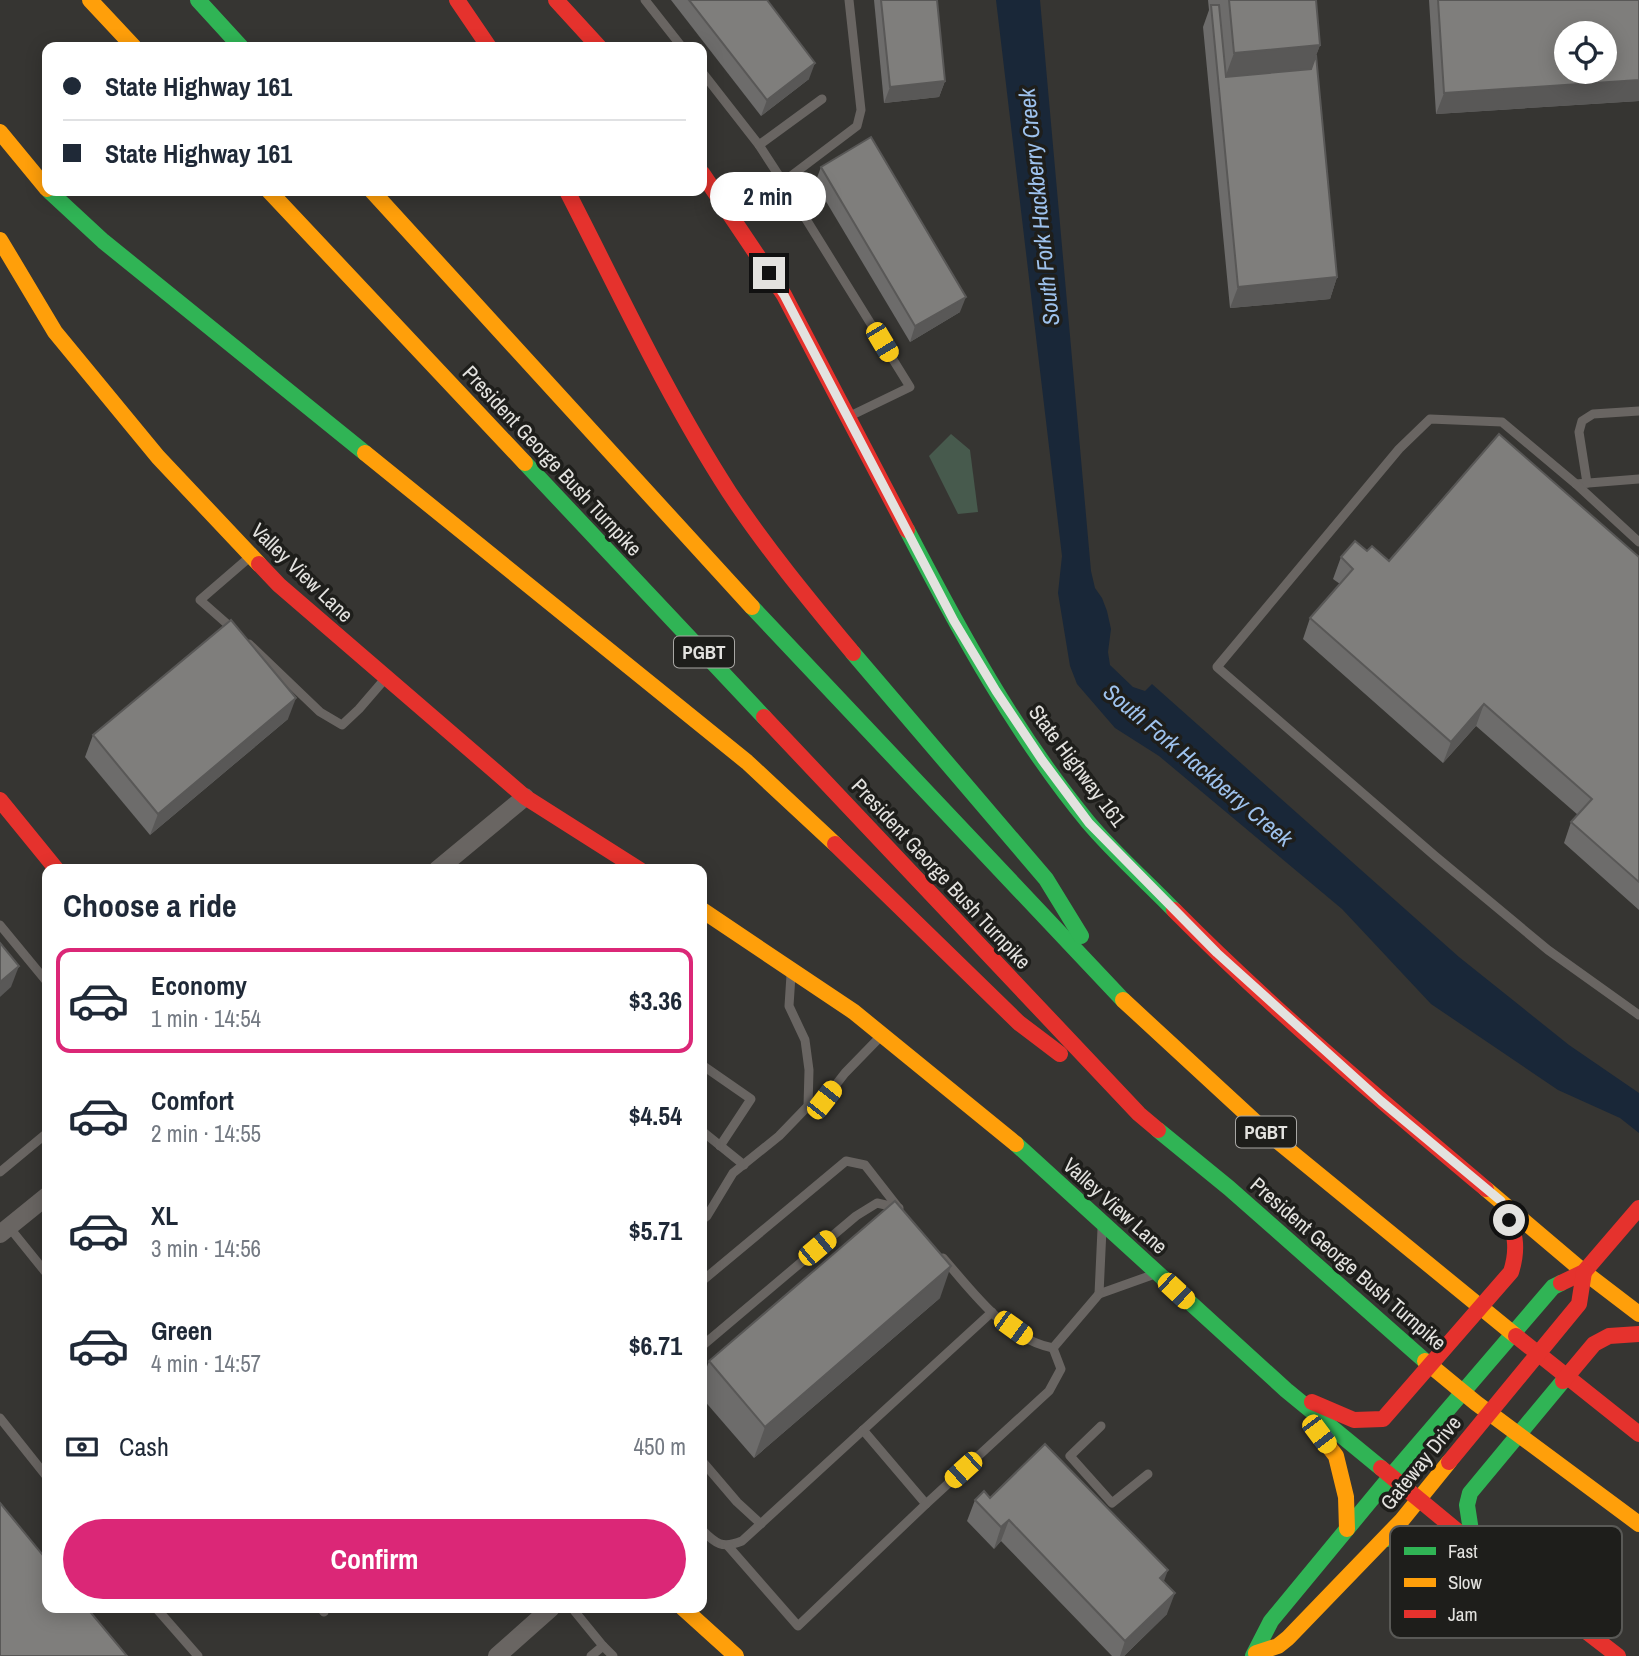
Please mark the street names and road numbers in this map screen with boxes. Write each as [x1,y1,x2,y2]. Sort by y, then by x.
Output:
street label: President George Bush Turnpike [456,359,649,562]
street label: Valley View Lane [245,517,360,629]
road number: PGBT [674,636,734,667]
street label: State Highway 161 [1022,699,1133,833]
street label: President George Bush Turnpike [845,772,1038,975]
road number: PGBT [1236,1116,1296,1148]
street label: Valley View Lane [1057,1151,1174,1260]
street label: President George Bush Turnpike [1244,1170,1453,1357]
street label: Gateway Drive [1374,1409,1468,1516]

